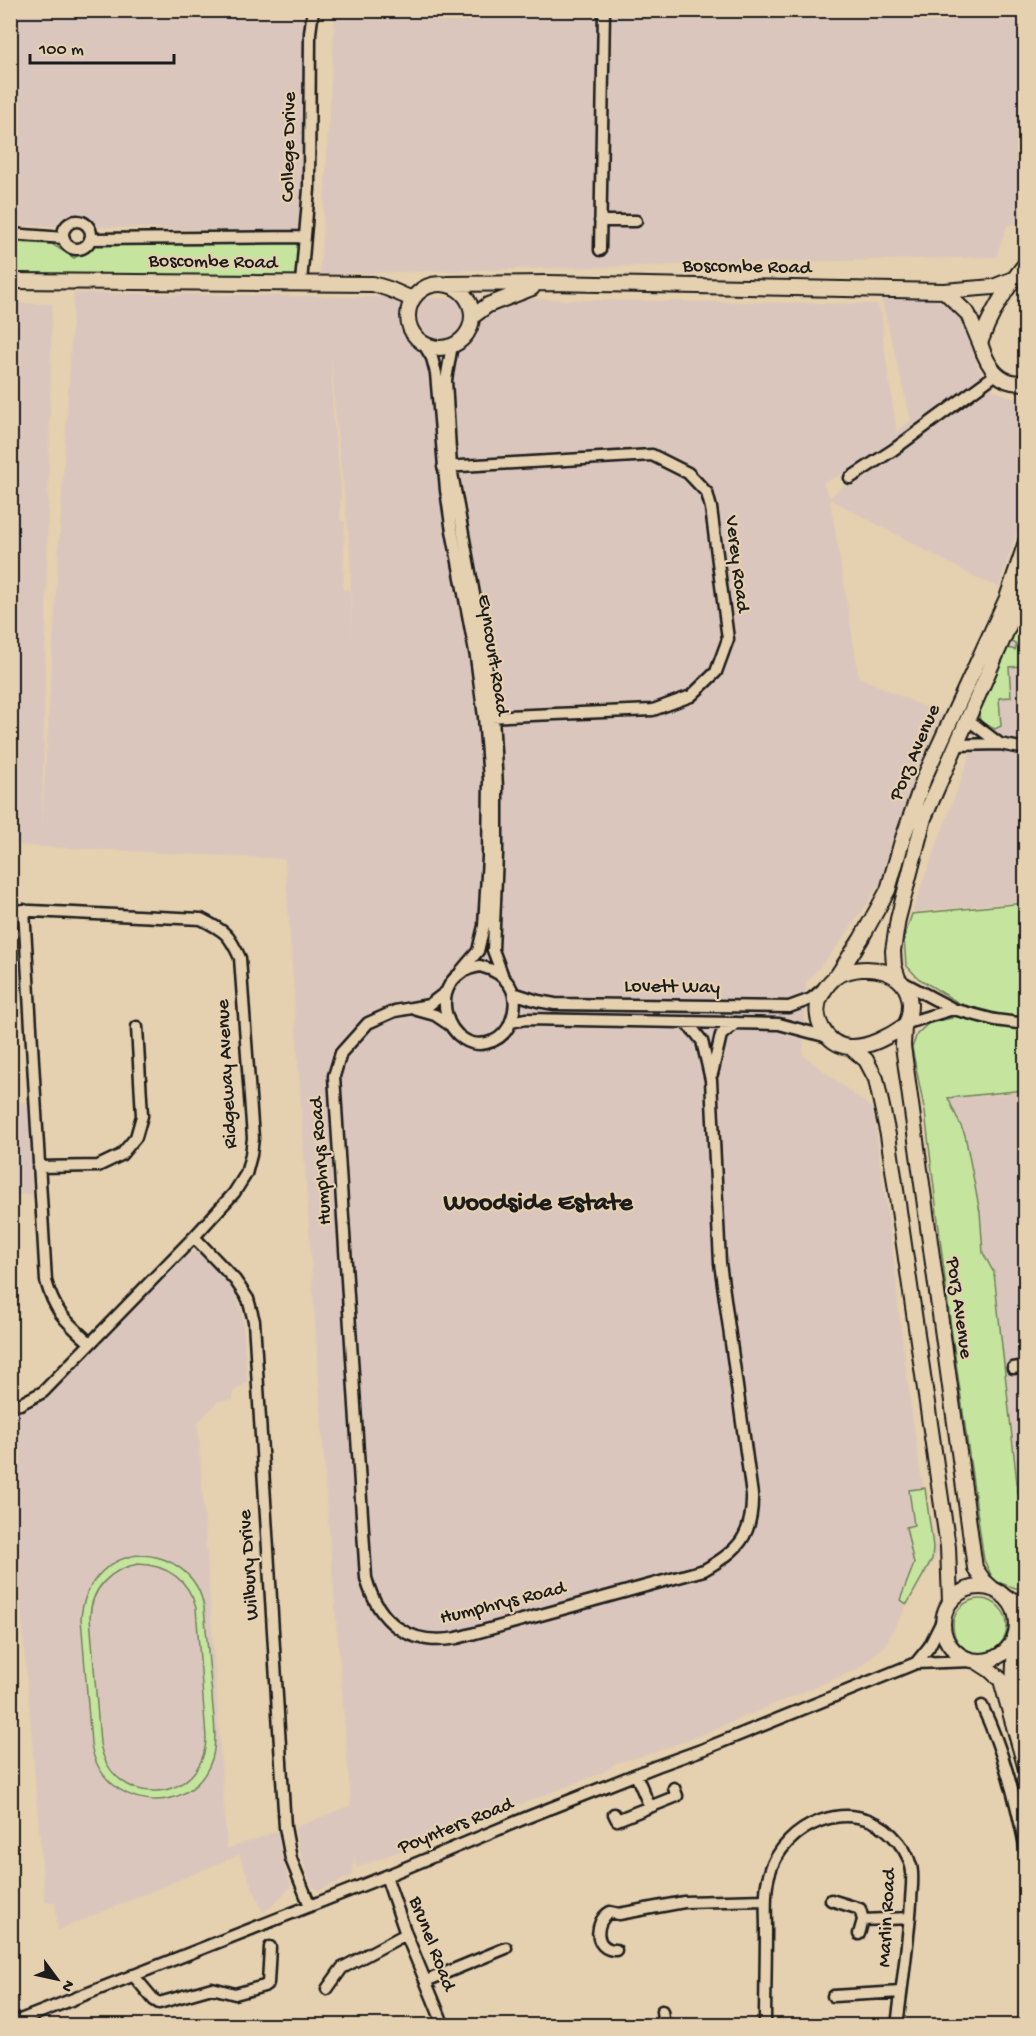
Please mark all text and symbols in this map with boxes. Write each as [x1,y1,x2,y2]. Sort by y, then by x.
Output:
scale bar [30,27,174,65]
text: 100 m [38,40,84,61]
street label: College Drive [278,91,302,202]
street label: Boscombe Road [147,250,280,276]
street label: Boscombe Road [681,255,814,281]
street label: Verey Road [719,513,754,616]
street label: Eyncourt Road [471,593,513,719]
street label: Porz Avenue [885,701,947,805]
street label: Lovett Way [624,976,720,1000]
street label: Ridgeway Avenue [213,998,243,1149]
street label: Humphrys Road [306,1094,338,1226]
district label: Woodside Estate [442,1189,634,1220]
street label: Porz Avenue [939,1255,977,1361]
street label: Wilbury Drive [235,1508,265,1621]
street label: Humphrys Road [438,1577,570,1631]
street label: Poynters Road [394,1793,519,1861]
street label: Marlin Road [874,1866,902,1968]
street label: Brunel Road [402,1893,460,1997]
north arrow [27,1949,87,2009]
text: N [56,1976,77,1995]

